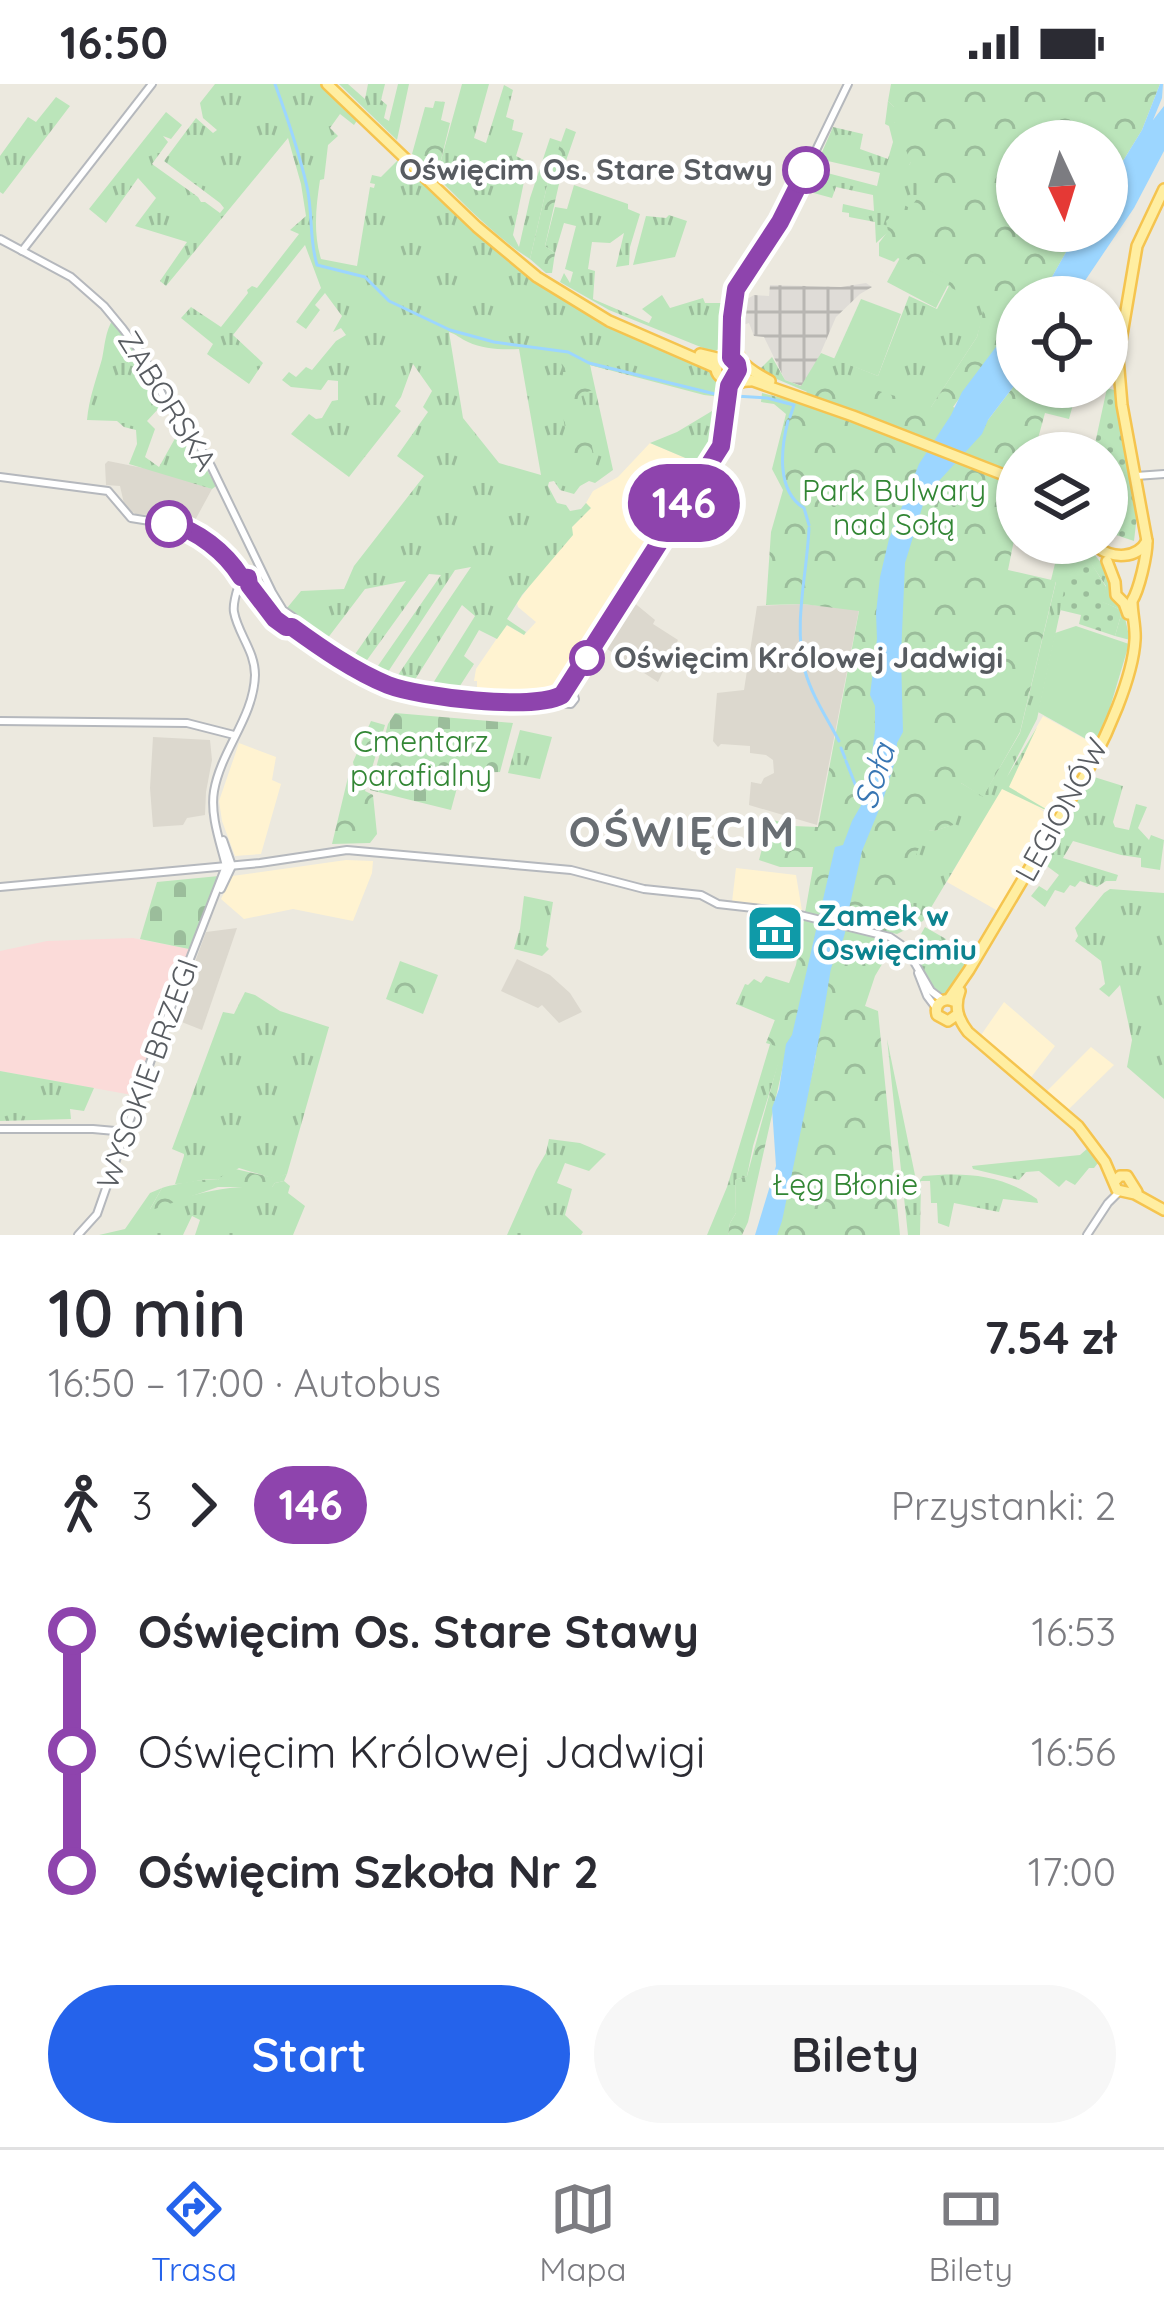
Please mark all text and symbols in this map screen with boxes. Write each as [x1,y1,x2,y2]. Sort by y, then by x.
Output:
text: 16:50 [60,14,168,70]
north arrow [996,120,1128,252]
map controls [996,120,1128,564]
marker: Oświęcim Os. Stare Stawy [784,148,828,192]
place label: Oświęcim Os. Stare Stawy [399,150,773,188]
button: locate [996,276,1128,408]
street label: ZABORSKA [110,323,226,477]
button: layers [996,432,1128,564]
line badge: 146 [615,464,753,542]
park label: Park Bulwary nad Sołą [802,471,986,543]
text: 146 [652,476,716,529]
unlabelled marker [147,502,191,546]
place label: Oświęcim Królowej Jadwigi [614,638,1003,676]
marker: Oświęcim Królowej Jadwigi [571,642,603,674]
park label: Cmentarz parafialny [350,722,492,794]
street label: LEGIONÓW [1006,731,1116,888]
water label: Soła [844,736,904,814]
district label: OŚWIĘCIM [569,805,797,858]
place label: Zamek w Oswięcimiu [817,896,977,968]
museum icon: Zamek w Oswięcimiu [744,902,806,964]
street label: WYSOKIE BRZEGI [88,953,206,1194]
park label: Łęg Błonie [772,1165,918,1203]
text: 10 min [48,1271,246,1354]
text: 7.54 zł [984,1309,1116,1365]
text: 16:50 – 17:00 · Autobus [48,1358,441,1407]
icon: walk [48,1472,114,1538]
icon: forward [170,1472,236,1538]
text: 146 [278,1478,343,1531]
text: 3 [132,1481,152,1530]
text: Przystanki: 2 [891,1481,1116,1530]
text: Oświęcim Os. Stare Stawy [138,1603,699,1659]
text: 16:53 [1032,1607,1116,1656]
text: Oświęcim Królowej Jadwigi [138,1723,706,1779]
text: 16:56 [1031,1727,1116,1776]
text: Oświęcim Szkoła Nr 2 [138,1843,599,1899]
text: 17:00 [1028,1847,1116,1896]
button: Start [48,1985,570,2123]
button: Bilety [594,1985,1116,2123]
tab: Trasa [151,2176,237,2289]
tab: Mapa [539,2176,626,2289]
tab: Bilety [929,2176,1013,2289]

